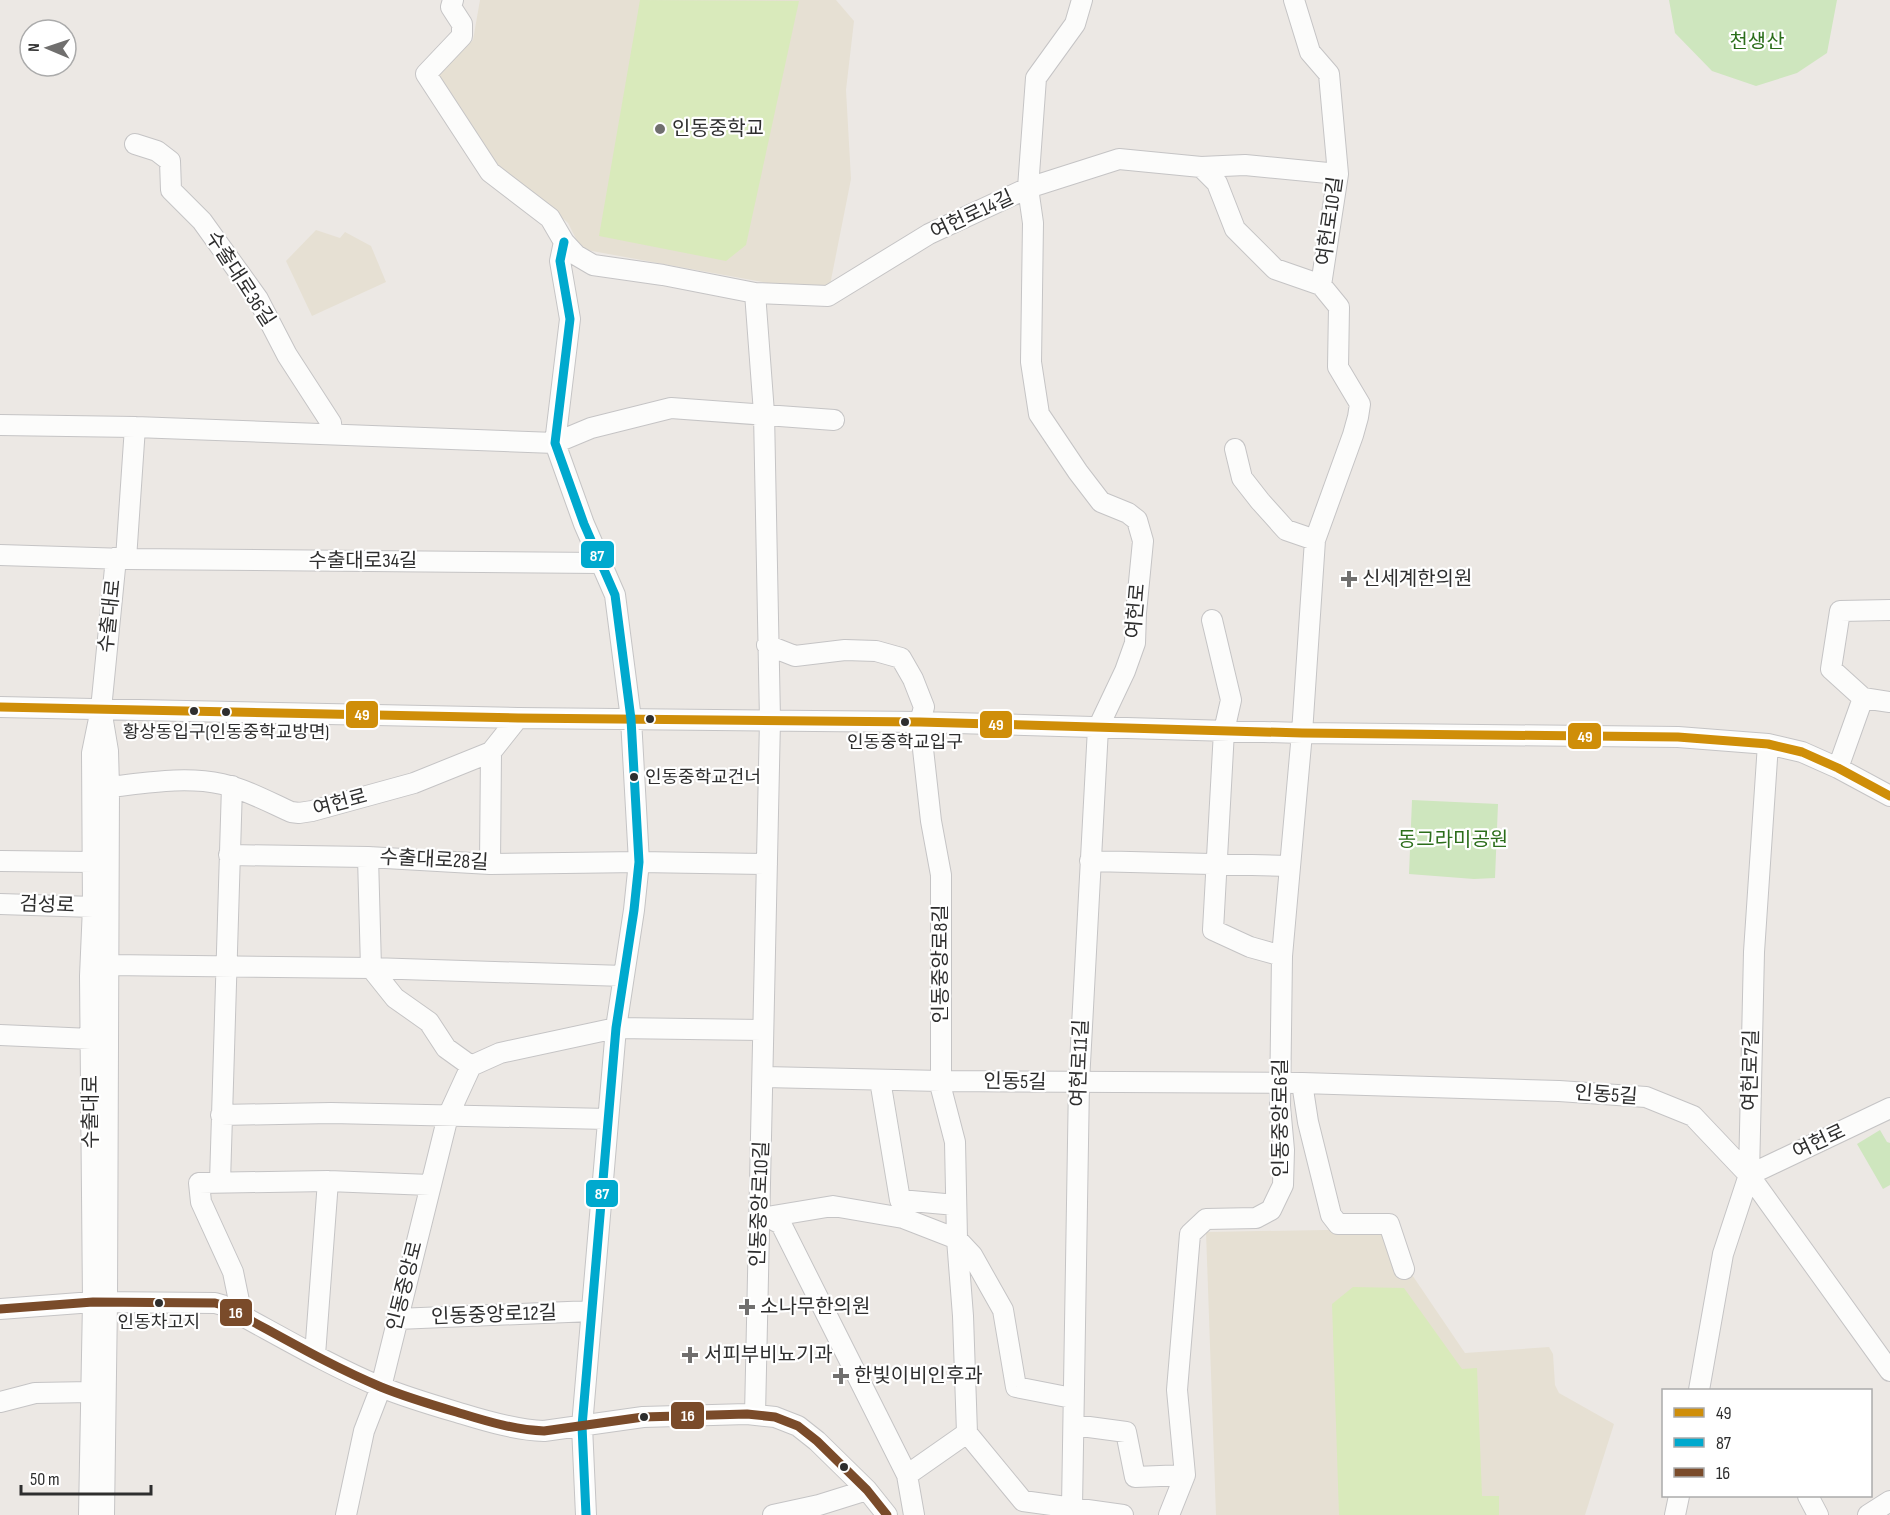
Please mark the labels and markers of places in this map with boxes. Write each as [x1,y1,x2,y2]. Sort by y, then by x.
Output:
place label: 인동중학교 [672,117,764,141]
marker: 인동중학교 [653,122,667,136]
place label: 신세계한의원 [1362,567,1472,591]
marker: 신세계한의원 [1340,570,1358,588]
unlabelled marker [188,705,200,717]
marker: 황상동입구(인동중학교방면) [220,706,232,718]
unlabelled marker [644,713,656,725]
marker: 인동중학교입구 [899,716,911,728]
place label: 황상동입구(인동중학교방면) [123,722,329,743]
place label: 인동중학교입구 [847,732,963,753]
place label: 인동중학교건너 [645,767,761,788]
marker: 인동중학교건너 [628,771,640,783]
place label: 소나무한의원 [760,1295,870,1319]
marker: 인동차고지 [153,1297,165,1309]
marker: 소나무한의원 [738,1298,756,1316]
place label: 인동차고지 [118,1312,200,1333]
place label: 서피부비뇨기과 [704,1343,833,1367]
marker: 서피부비뇨기과 [681,1346,699,1364]
place label: 한빛이비인후과 [854,1364,983,1388]
marker: 한빛이비인후과 [832,1367,850,1385]
unlabelled marker [638,1411,650,1423]
unlabelled marker [838,1461,850,1473]

